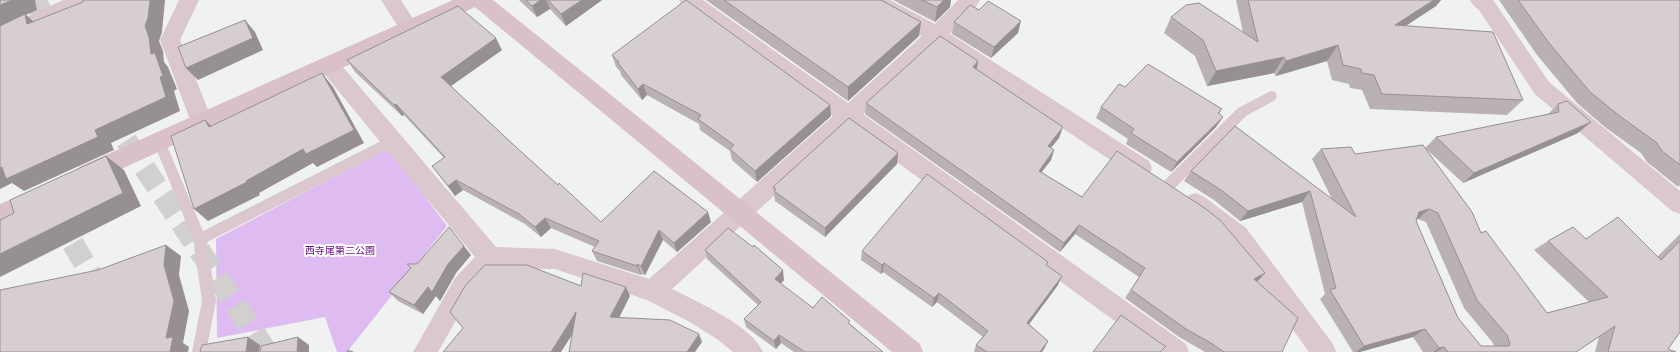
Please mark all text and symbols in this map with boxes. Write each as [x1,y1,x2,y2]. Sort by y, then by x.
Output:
park label: 西寺尾第二公園 [305,245,375,257]

